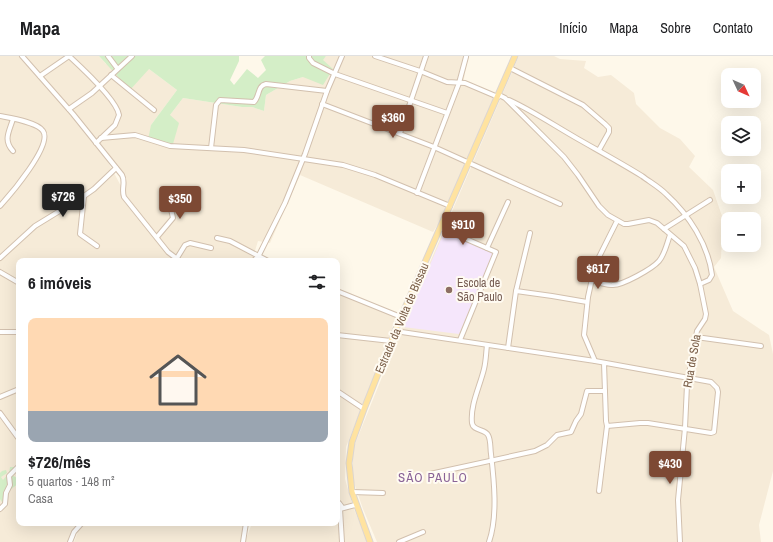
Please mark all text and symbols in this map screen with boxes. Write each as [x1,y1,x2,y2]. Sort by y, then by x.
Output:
text: Mapa [20,15,60,41]
text: Início [559,19,587,37]
text: Mapa [609,19,638,37]
text: Sobre [660,19,691,37]
text: Contato [713,19,753,37]
north arrow [721,68,761,108]
map controls [721,68,761,252]
pin: $360 [369,105,417,139]
text: $360 [381,109,405,126]
button: layers [721,116,761,156]
button: + [721,164,761,204]
pin: $726 [39,184,87,218]
pin: $350 [156,186,204,220]
text: $726 [51,188,75,205]
text: $350 [168,190,192,207]
pin: $910 [439,212,487,246]
button: − [721,212,761,252]
text: $910 [451,216,475,233]
pin: $617 [574,256,622,290]
street label: Estrada da Volta de Bissau [371,260,433,376]
text: $617 [586,260,610,277]
text: 6 imóveis [28,271,92,294]
icon: filters [306,271,328,293]
place label: Escola de São Paulo [457,275,502,305]
marker: Escola de São Paulo [444,285,454,295]
street label: Rua de Sola [679,332,705,389]
icon: home [142,344,214,416]
text: $726/mês [28,450,91,473]
pin: $430 [646,451,694,485]
text: $430 [658,455,682,472]
district label: SÃO PAULO [398,469,468,486]
text: 5 quartos · 148 m² [28,473,115,490]
text: Casa [28,490,53,507]

